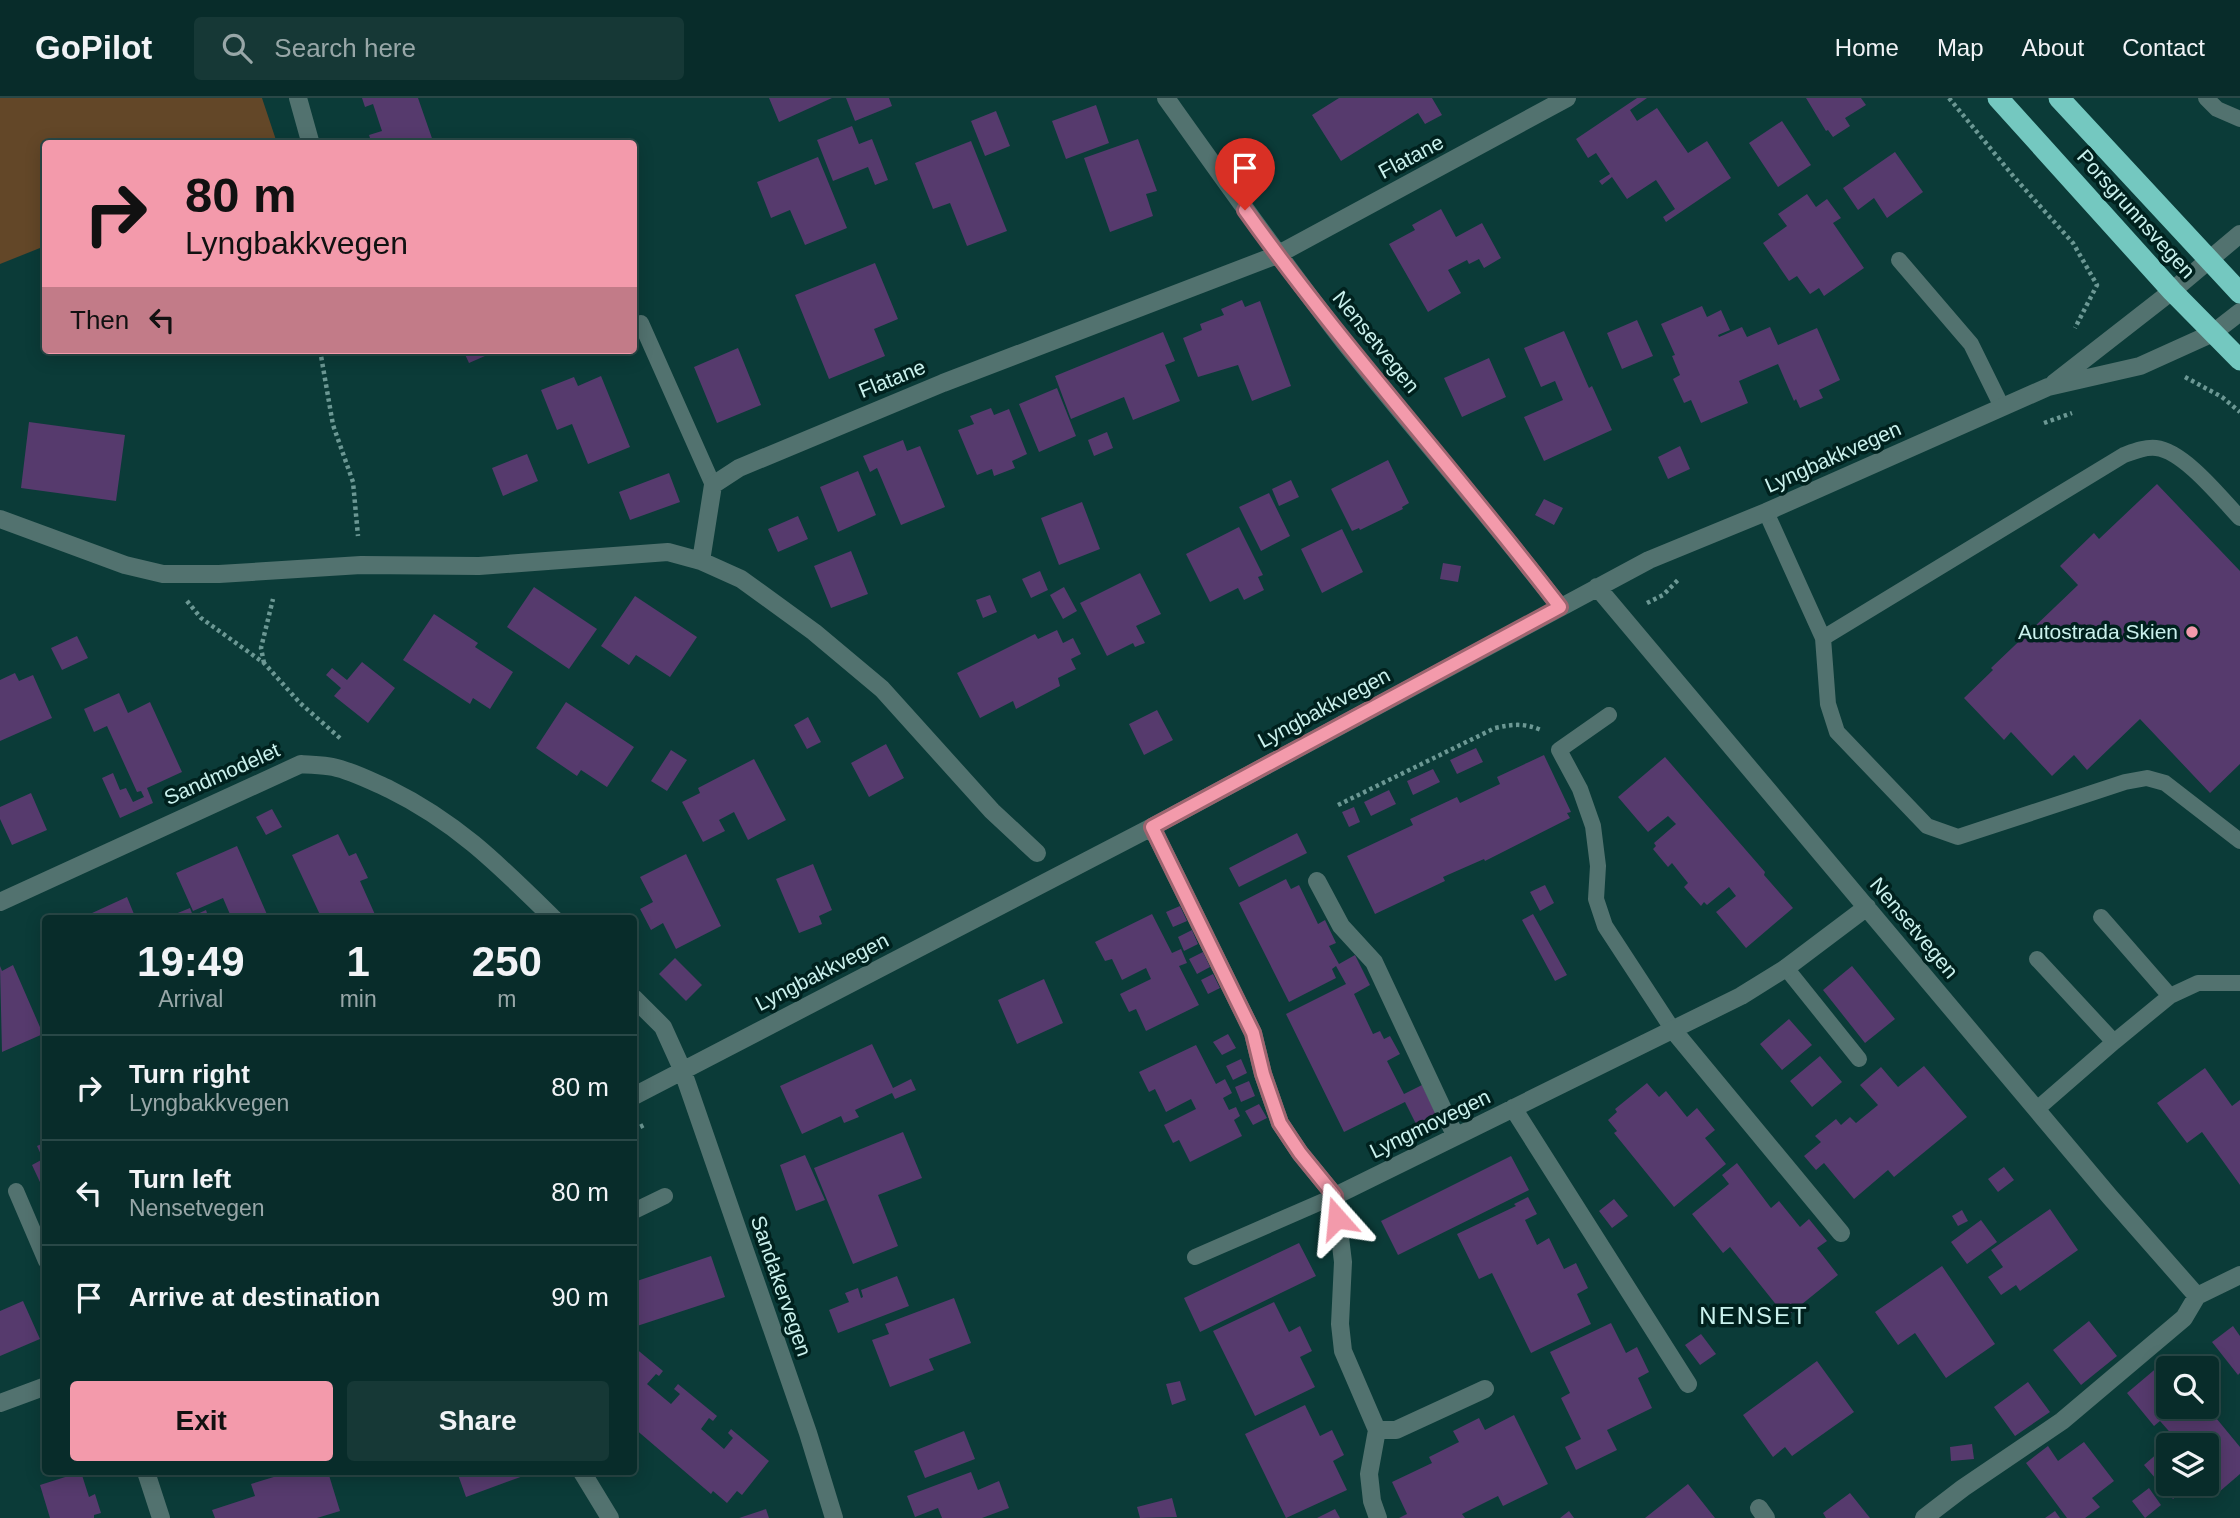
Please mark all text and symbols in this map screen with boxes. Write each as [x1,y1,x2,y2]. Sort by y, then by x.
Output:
search box [194,17,684,80]
text: GoPilot [35,29,152,66]
icon: search [218,29,256,67]
text: Search here [274,33,416,63]
text: Home [1835,34,1899,61]
text: Map [1937,34,1984,61]
text: About [2022,34,2084,61]
text: Contact [2122,34,2205,61]
street label: Flatane [1374,130,1447,183]
pin [1215,138,1275,210]
street label: Porsgrunnsvegen [2073,145,2200,283]
icon: arrive [1226,149,1264,187]
icon: right [70,168,161,259]
text: 80 m [185,168,297,222]
text: Lyngbakkvegen [185,225,408,261]
street label: Nensetvegen [1329,286,1424,397]
icon: left [143,301,181,339]
text: Then [70,305,129,335]
street label: Flatane [855,355,929,402]
street label: Lyngbakkvegen [1761,416,1904,497]
place label: Autostrada Skien [2018,620,2178,643]
marker: Autostrada Skien [2184,624,2200,640]
street label: Lyngbakkvegen [1254,663,1394,752]
street label: Sandmodelet [161,738,283,809]
street label: Nensetvegen [1866,873,1963,982]
street label: Lyngbakkvegen [751,928,892,1015]
text: 19:49 [137,938,245,985]
text: 1 [346,938,370,985]
text: 250 [472,938,542,985]
text: Arrival [158,986,223,1012]
text: min [340,986,377,1012]
text: m [497,986,516,1012]
text: Turn right [129,1059,250,1089]
icon: right [70,1069,108,1107]
text: 80 m [551,1072,609,1102]
street label: Lyngmovegen [1366,1084,1494,1163]
text: Lyngbakkvegen [129,1090,289,1116]
text: Turn left [129,1164,231,1194]
icon: left [70,1174,108,1212]
text: 80 m [551,1177,609,1207]
position arrow [1300,1181,1374,1255]
text: Nensetvegen [129,1195,265,1221]
street label: Sandakervegen [747,1213,816,1359]
icon: arrive [70,1279,108,1317]
text: Arrive at destination [129,1282,380,1312]
text: 90 m [551,1282,609,1312]
district label: NENSET [1699,1302,1809,1329]
map controls [2156,1356,2219,1496]
button: search [2156,1356,2219,1419]
button: Exit [70,1381,333,1461]
button: Share [347,1381,609,1461]
button: layers [2156,1433,2219,1496]

